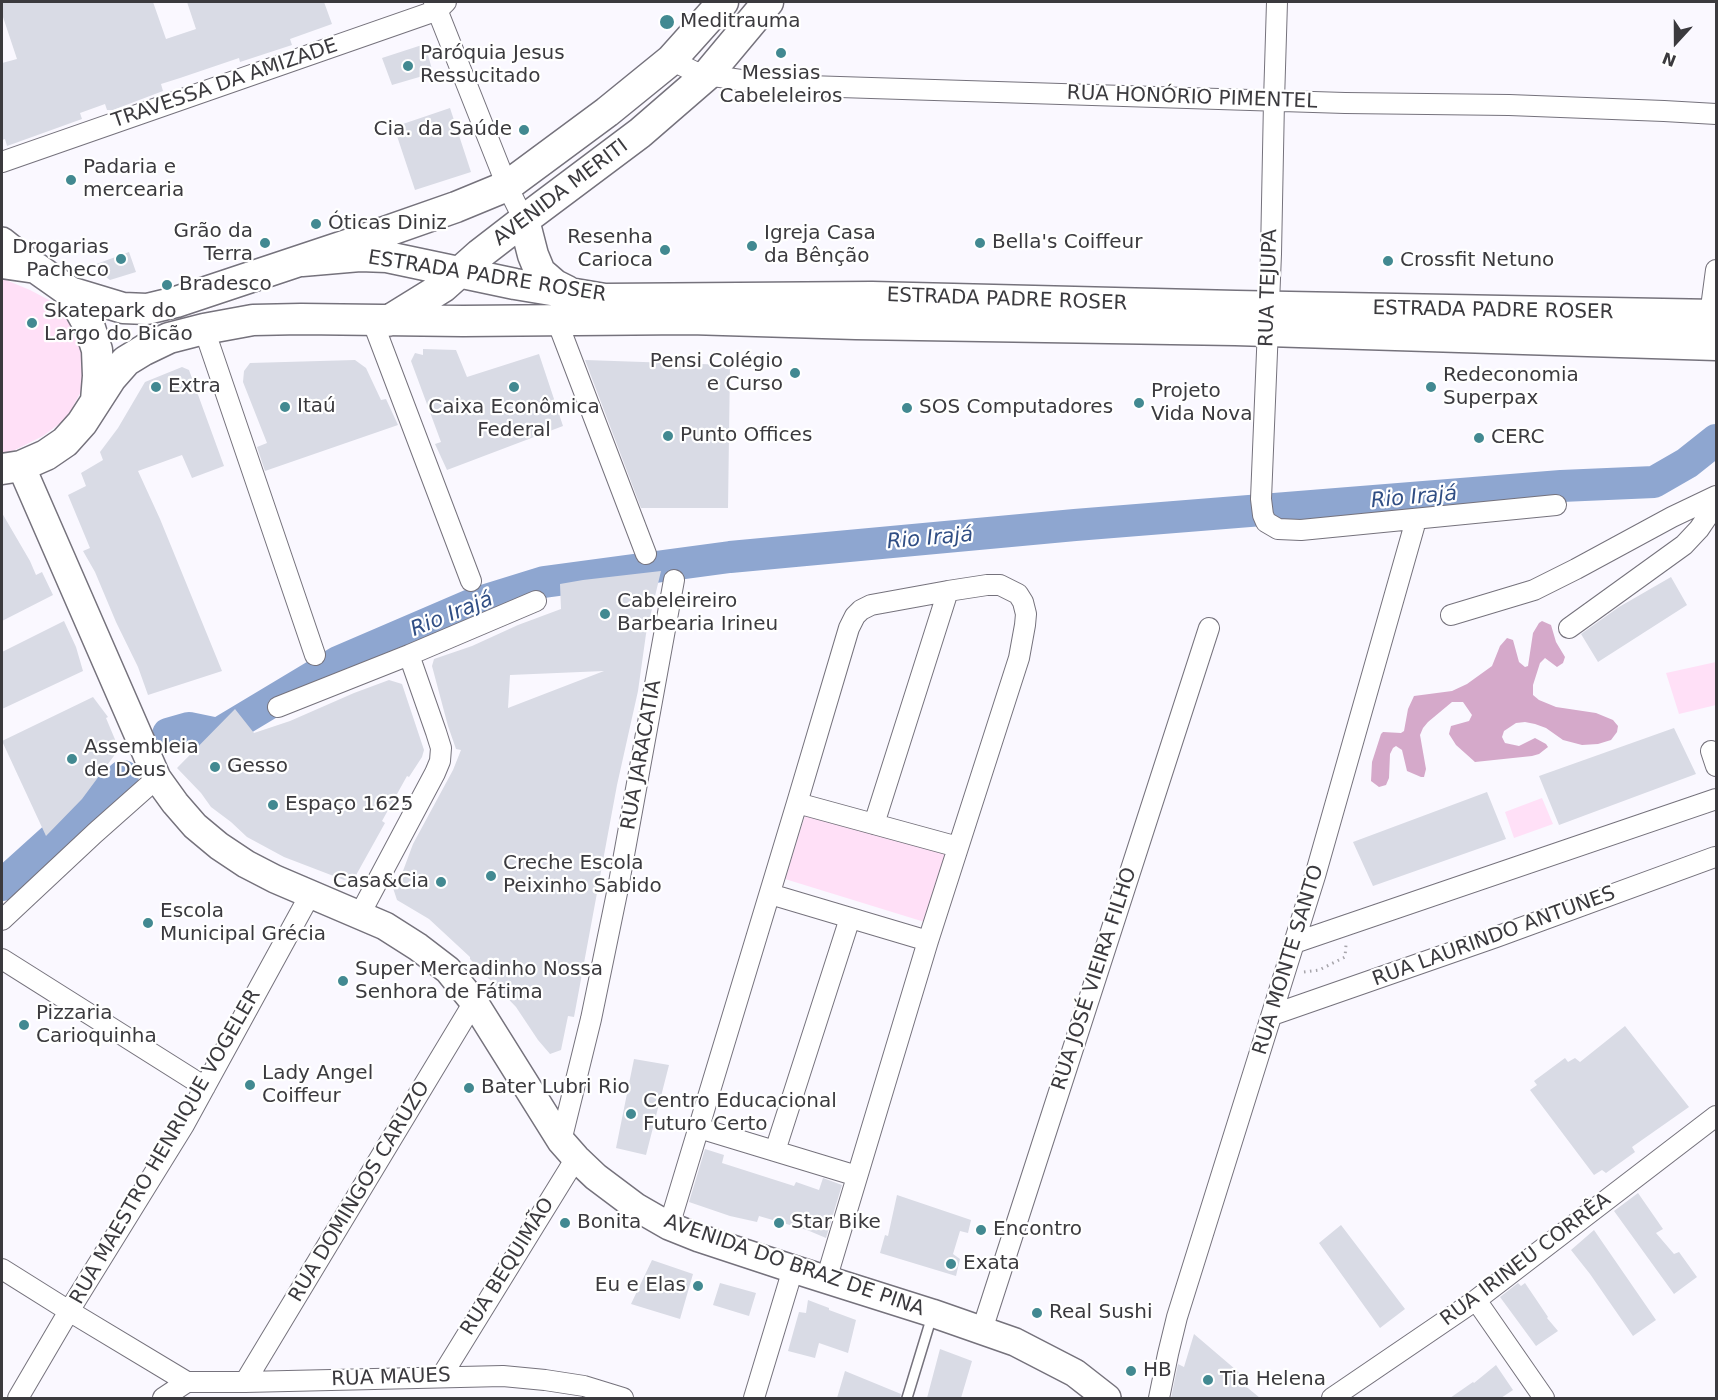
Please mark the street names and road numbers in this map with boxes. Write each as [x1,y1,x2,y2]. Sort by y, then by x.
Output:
street label: TRAVESSA DA AMIZADE [109,34,341,134]
street label: RUA HONÓRIO PIMENTEL [1066,82,1318,114]
street label: AVENIDA MERITI [489,135,633,251]
street label: RUA TEJUPA [1255,228,1283,348]
street label: ESTRADA PADRE ROSER [366,246,608,308]
street label: ESTRADA PADRE ROSER [886,284,1128,316]
street label: ESTRADA PADRE ROSER [1372,297,1614,325]
street label: RUA JARACATIA [617,678,667,832]
street label: RUA MONTE SANTO [1249,862,1329,1058]
street label: RUA JOSÉ VIEIRA FILHO [1048,865,1142,1093]
street label: RUA LAURINDO ANTUNES [1369,882,1619,992]
street label: RUA MAESTRO HENRIQUE VOGELER [66,985,266,1309]
street label: RUA DOMINGOS CARUZO [284,1077,436,1307]
street label: RUA IRINEU CORRÊA [1436,1188,1616,1332]
street label: RUA BEQUIMÃO [456,1194,560,1340]
street label: AVENIDA DO BRAZ DE PINA [661,1210,927,1322]
street label: RUA MAUES [331,1364,451,1392]

